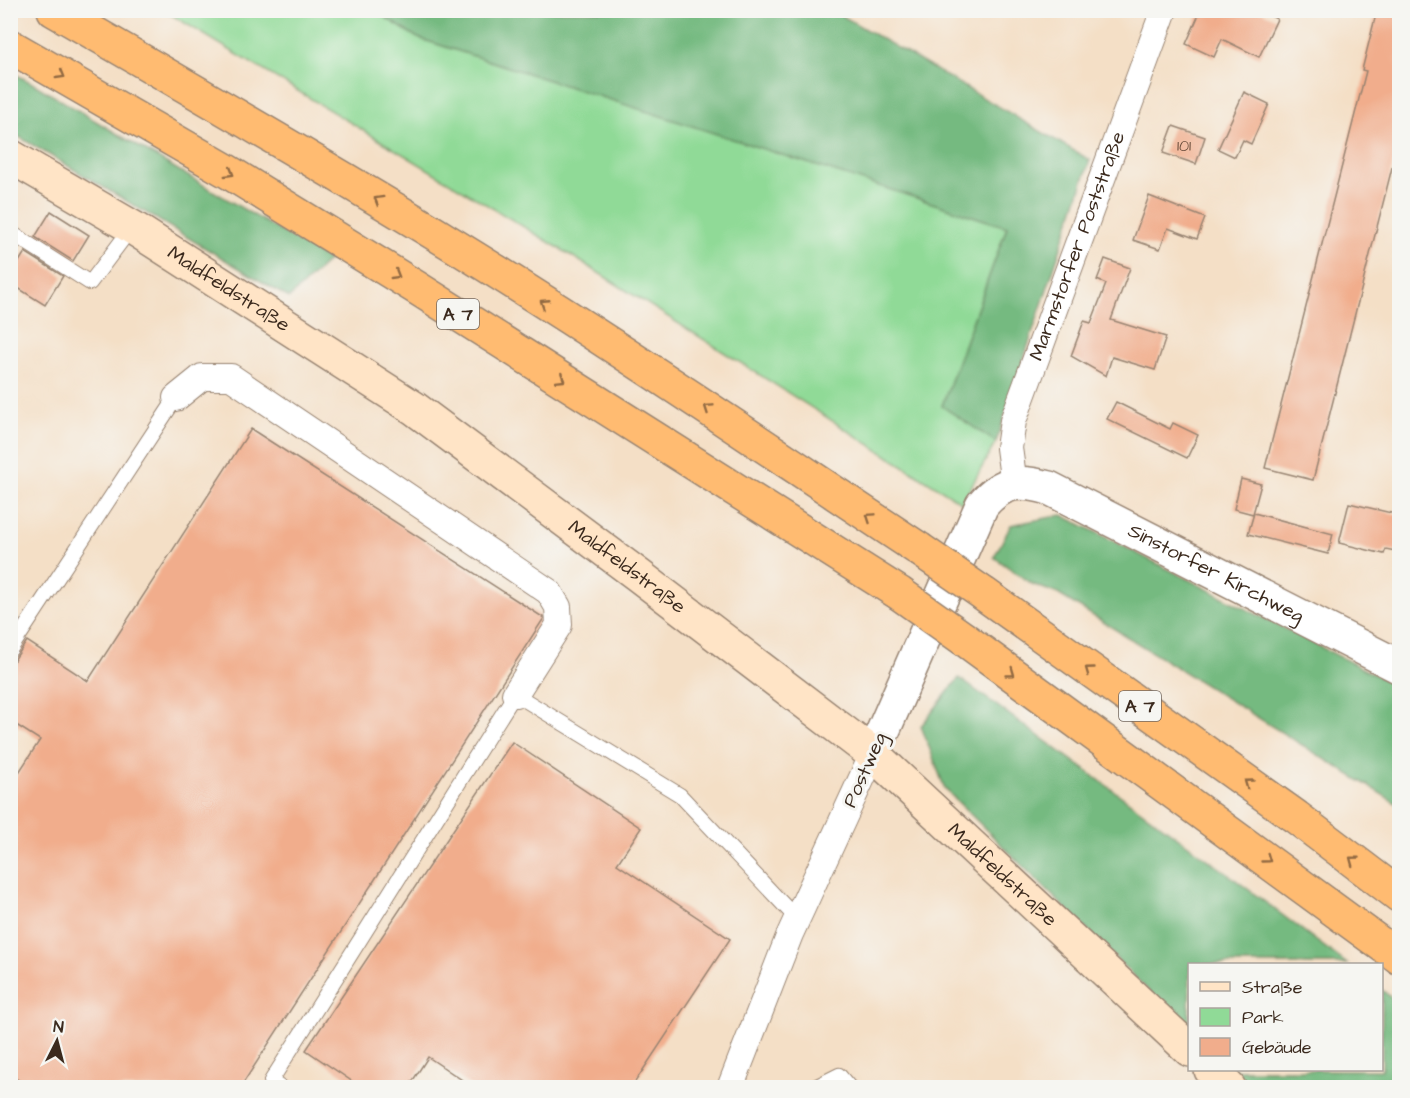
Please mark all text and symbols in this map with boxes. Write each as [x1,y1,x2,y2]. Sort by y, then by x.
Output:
one-way arrow [55,68,65,80]
street label: Marmstorfer Poststraße [1022,127,1132,365]
house number: 101 [1177,135,1191,157]
one-way arrow [224,166,234,178]
one-way arrow [374,195,384,207]
street label: Maldfeldstraße [162,239,296,339]
one-way arrow [390,268,400,280]
one-way arrow [540,298,550,310]
road number: A 7 [437,299,479,329]
one-way arrow [555,372,565,384]
one-way arrow [703,404,714,415]
one-way arrow [866,512,876,524]
street label: Maldfeldstraße [562,514,692,621]
street label: Sinstorfer Kirchweg [1123,517,1309,631]
one-way arrow [1005,666,1016,677]
one-way arrow [1085,666,1096,677]
road number: A 7 [1119,691,1161,721]
street label: Postweg [836,728,895,812]
one-way arrow [1244,779,1255,790]
street label: Maldfeldstraße [941,817,1063,933]
one-way arrow [1261,852,1272,863]
one-way arrow [1348,857,1359,868]
legend [1188,963,1383,1071]
text: Straße [1242,975,1303,1000]
text: Park [1242,1005,1284,1030]
north arrow [27,1011,87,1071]
text: N [52,1016,65,1039]
text: Gebäude [1242,1035,1312,1060]

